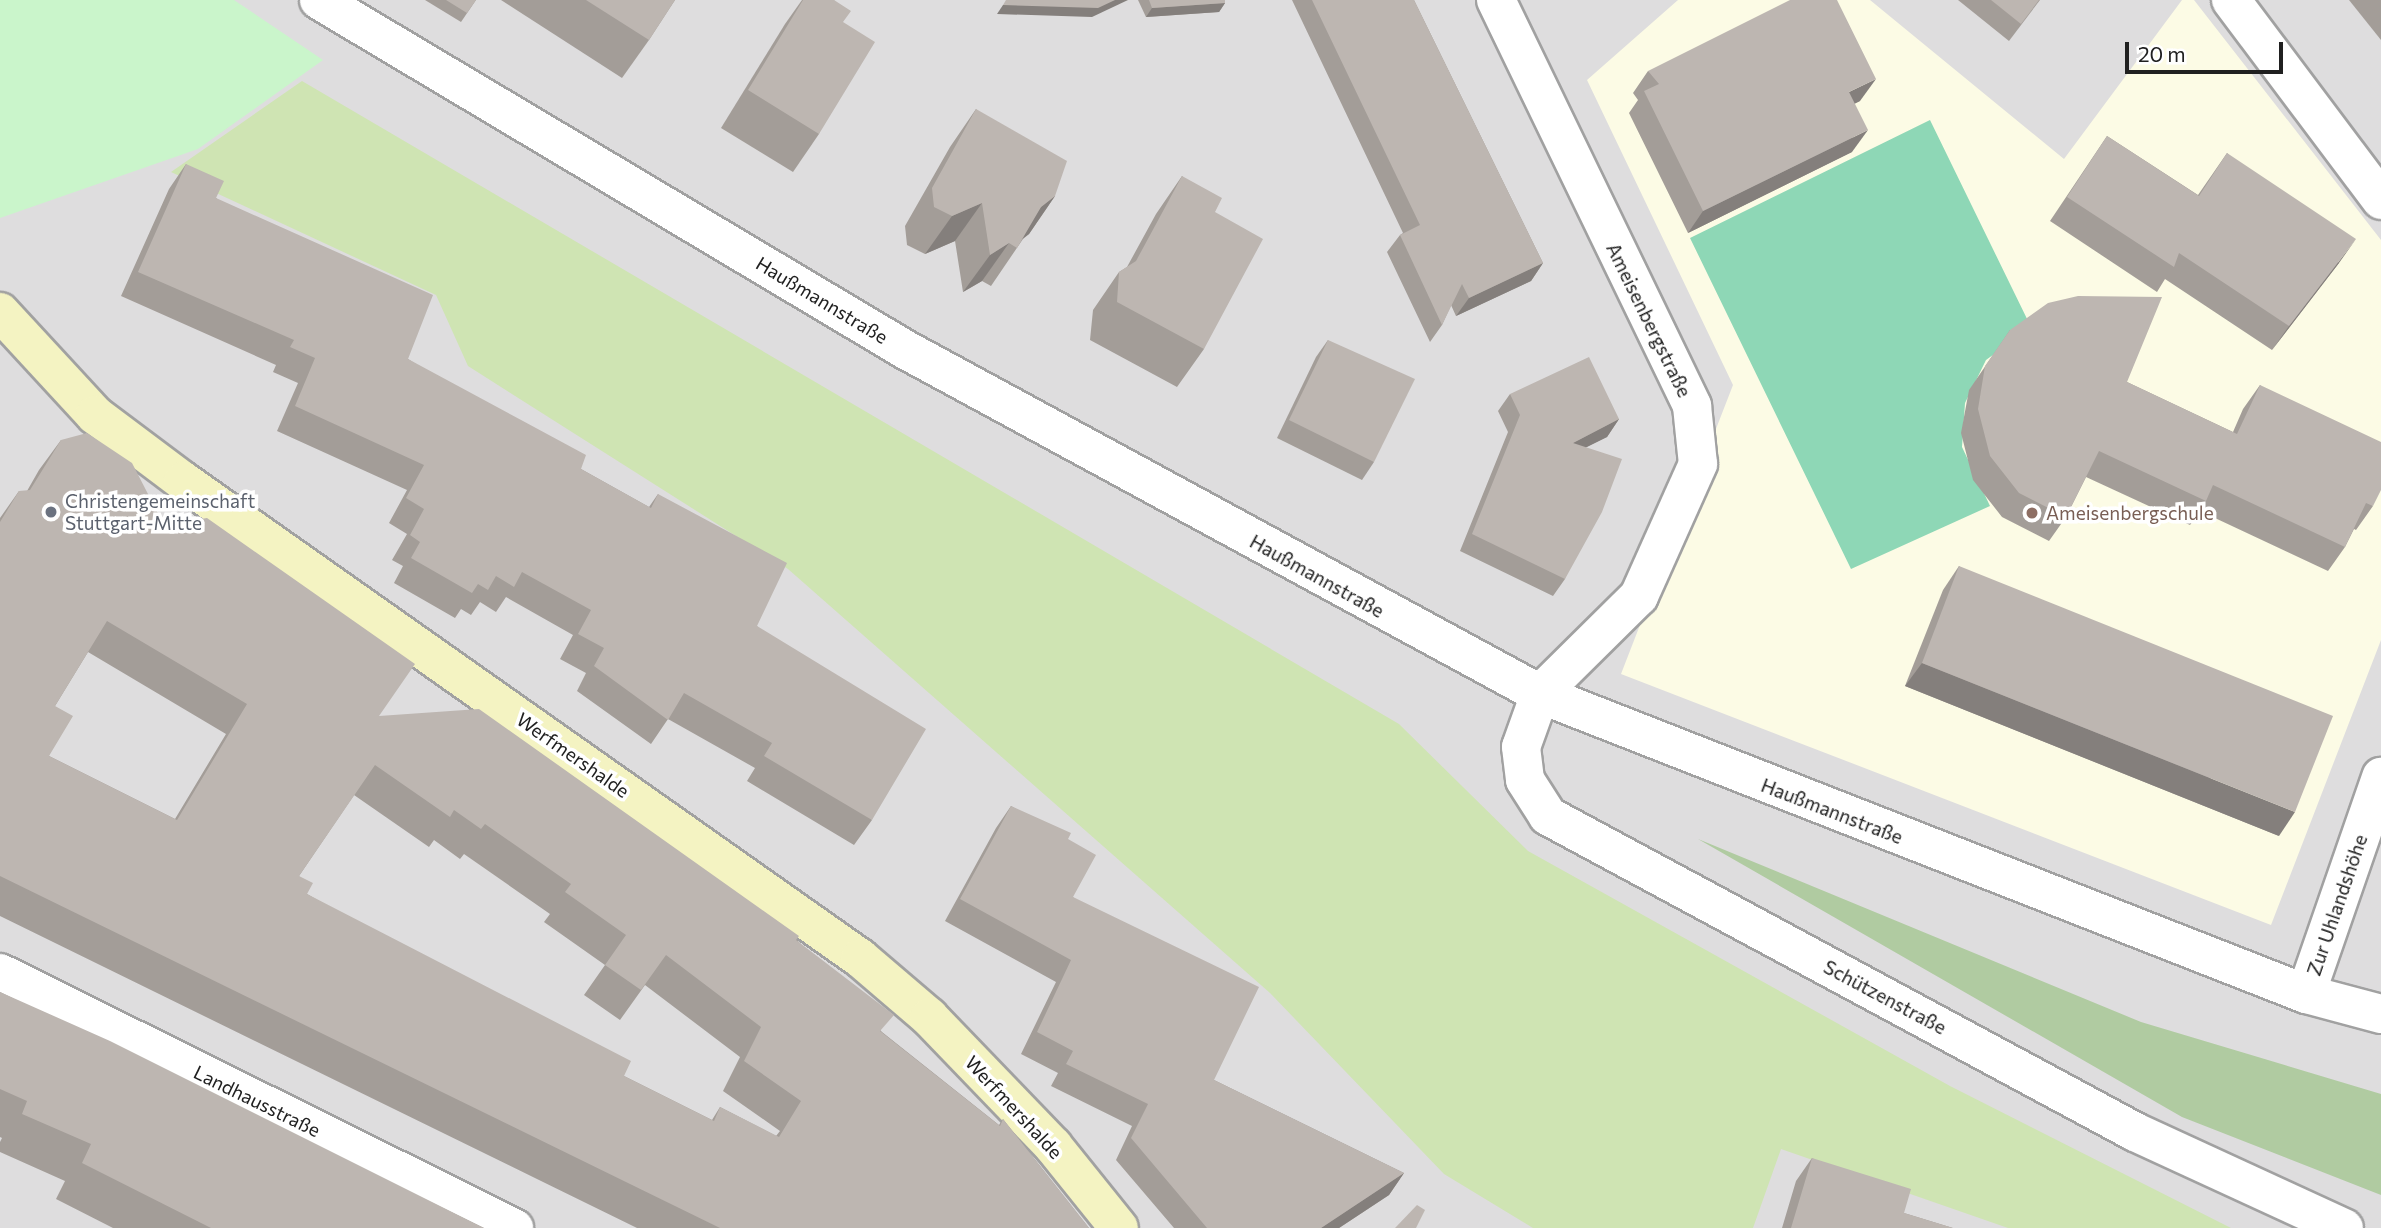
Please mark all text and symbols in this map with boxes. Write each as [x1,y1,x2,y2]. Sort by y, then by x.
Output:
scale bar [2129,28,2286,72]
text: 20 m [2138,41,2186,66]
street label: Ameisenbergstraße [1602,239,1696,401]
street label: Haußmannstraße [752,252,892,348]
place label: Christengemeinschaft Stuttgart-Mitte [65,490,255,534]
place label: Ameisenbergschule [2046,502,2214,524]
marker: Christengemeinschaft Stuttgart-Mitte [43,504,59,520]
marker: Ameisenbergschule [2024,505,2040,521]
street label: Haußmannstraße [1246,530,1388,622]
street label: Werfmershalde [512,708,634,802]
street label: Haußmannstraße [1758,774,1906,848]
street label: Zur Uhlandshöhe [2302,831,2372,979]
street label: Schützenstraße [1820,955,1950,1039]
street label: Werfmershalde [961,1051,1067,1163]
street label: Landhausstraße [190,1061,324,1141]

